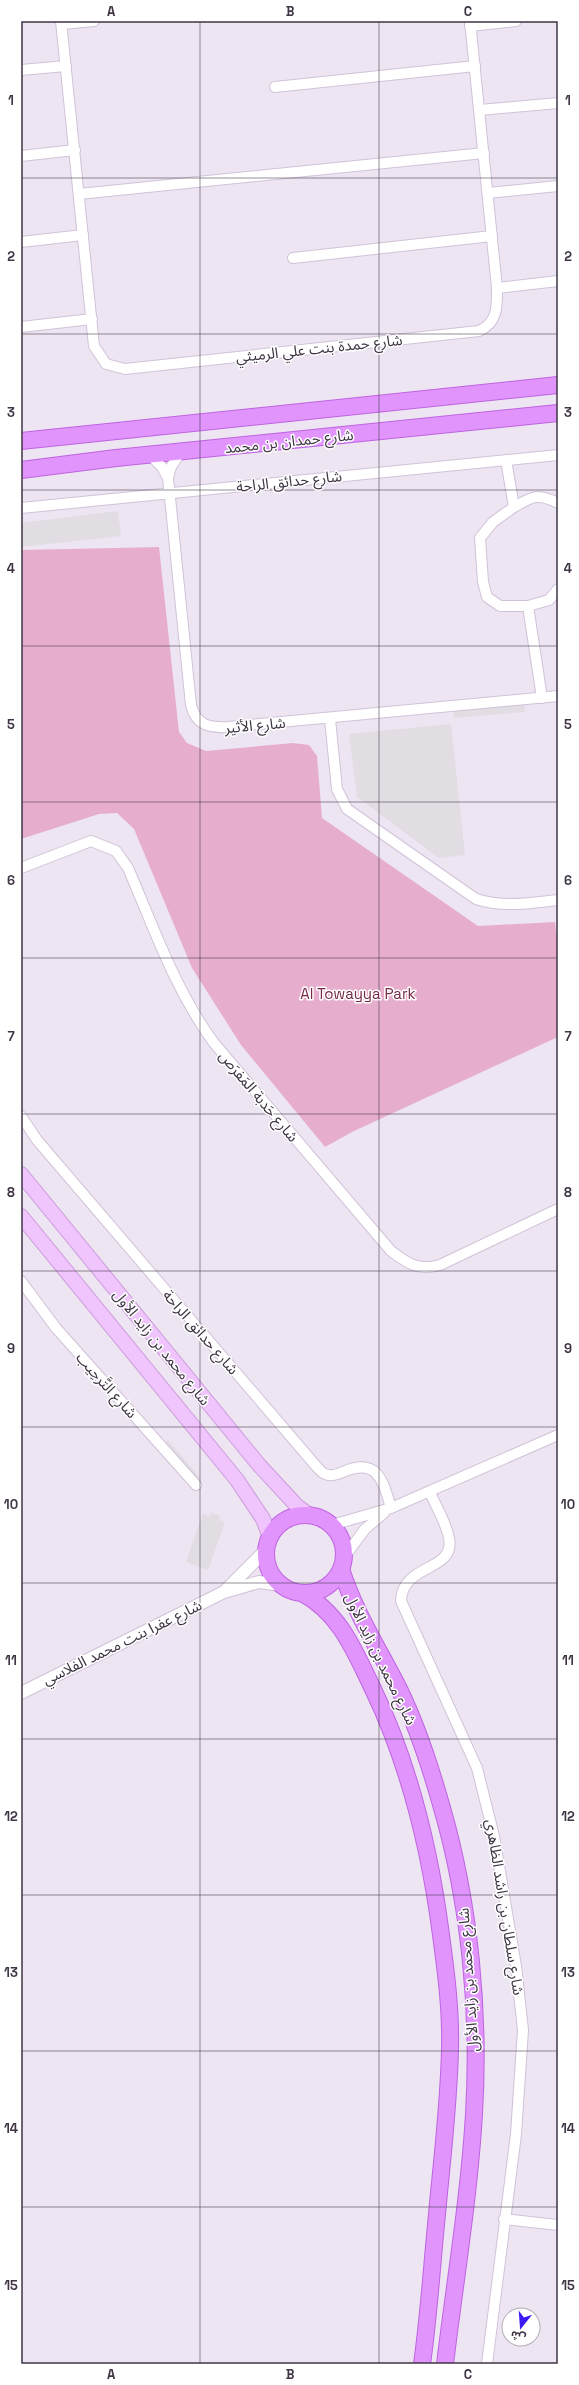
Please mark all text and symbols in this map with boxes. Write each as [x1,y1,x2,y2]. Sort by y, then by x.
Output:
text: A [107,3,116,20]
text: B [286,3,295,20]
text: C [464,3,472,20]
text: 1 [8,92,14,109]
text: 1 [565,92,571,109]
text: 2 [7,248,15,265]
text: 2 [564,248,572,265]
street label: شارع حمدة بنت علي الرميثي [235,330,404,369]
text: 3 [7,404,15,421]
text: 3 [564,404,572,421]
street label: شارع حمدان بن محمد [224,425,355,460]
street label: شارع حدائق الراحة [235,466,343,499]
text: 4 [7,560,15,577]
text: 4 [564,560,572,577]
street label: شارع الأثير [223,713,287,740]
text: 5 [7,716,15,733]
text: 5 [564,716,572,733]
text: 6 [7,872,15,889]
text: 6 [564,872,572,889]
park label: Al Towayya Park [300,984,416,1003]
text: 7 [7,1028,15,1045]
text: 7 [564,1028,572,1045]
street label: شارع حَدبة المَفرَص [213,1046,303,1148]
text: 8 [7,1184,15,1201]
text: 8 [564,1184,572,1201]
street label: شارع محمد بن زايد الأول [107,1285,215,1411]
street label: شارع حدائق الراحة [157,1286,243,1380]
text: 9 [7,1340,15,1357]
text: 9 [564,1340,572,1357]
street label: شارع التَّرحِيب [70,1348,142,1424]
text: 10 [4,1496,18,1513]
text: 10 [561,1496,575,1513]
street label: شارع محمد بن زايد الأول [338,1590,421,1730]
street label: شارع عفرا بنت محمد الفلاسي [39,1595,206,1692]
text: 11 [5,1652,17,1669]
text: 11 [562,1652,574,1669]
text: 12 [4,1808,18,1825]
text: 12 [561,1808,575,1825]
street label: شارع سلطان بن راشد الظاهري [479,1818,528,1997]
street label: شارع محمد بن زايد الأول [453,1907,486,2053]
text: 13 [4,1964,18,1981]
text: 13 [561,1964,575,1981]
text: 14 [4,2120,18,2137]
text: 14 [561,2120,575,2137]
text: 15 [4,2277,18,2294]
text: 15 [561,2277,575,2294]
north arrow [501,2307,541,2347]
text: ش [509,2328,527,2345]
text: A [107,2366,116,2383]
text: B [286,2366,295,2383]
text: C [464,2366,472,2383]

